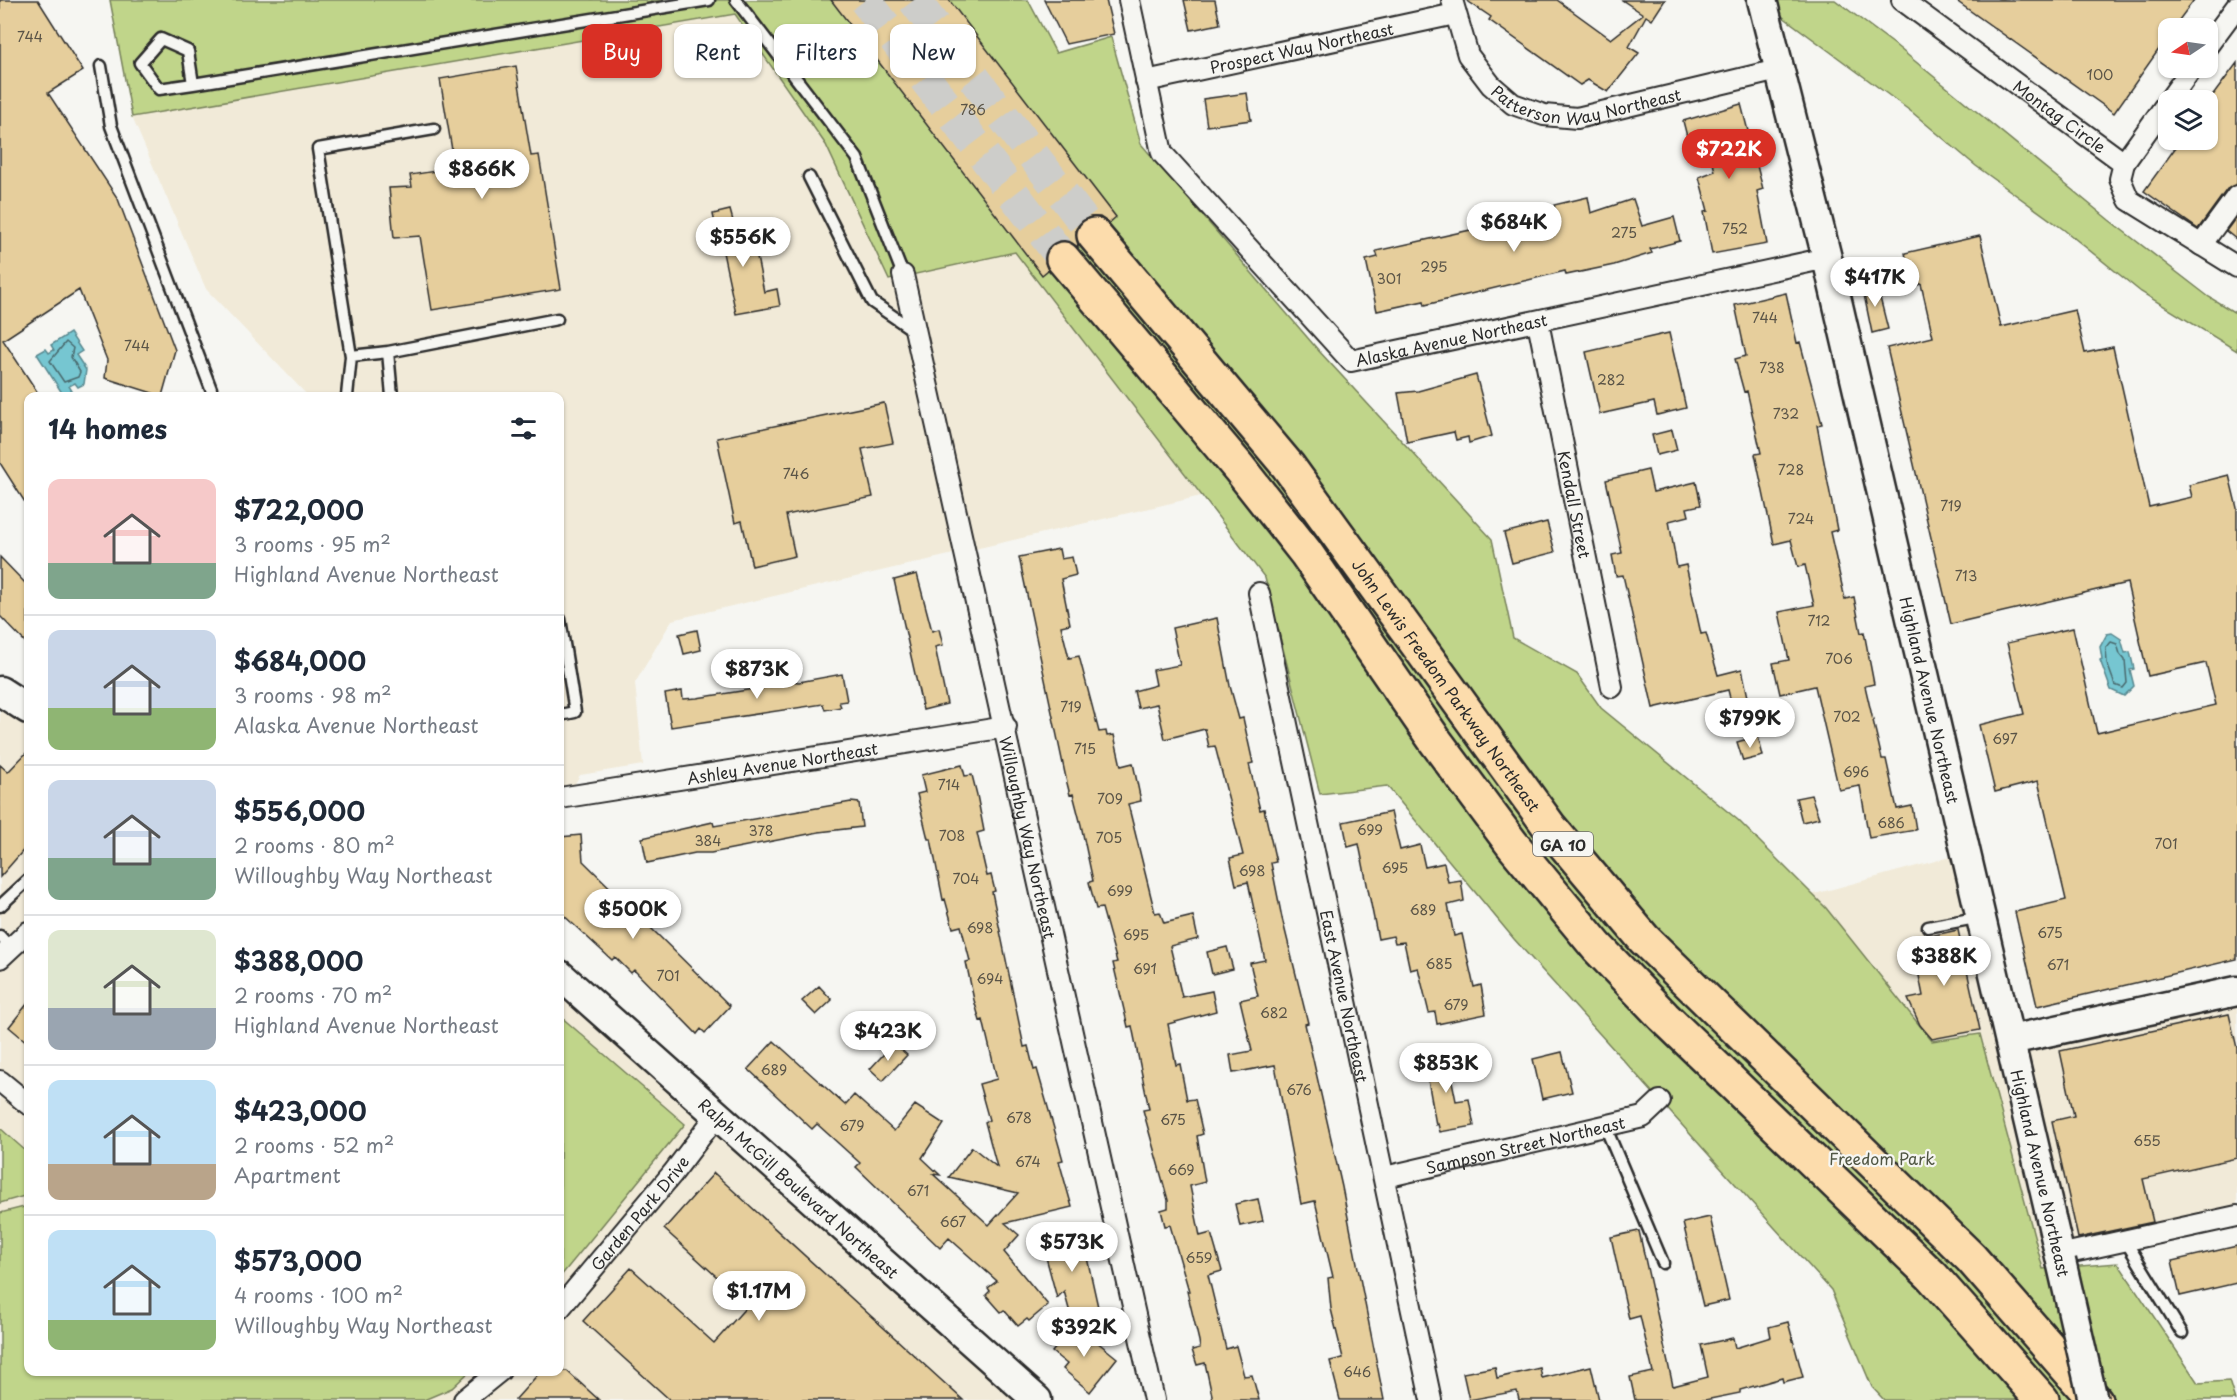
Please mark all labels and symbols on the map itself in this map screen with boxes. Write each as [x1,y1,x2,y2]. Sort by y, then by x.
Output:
street label: Prospect Way Northeast [1207,16,1396,79]
north arrow [2158,18,2218,78]
house number: 744 [17,26,43,47]
house number: 100 [2087,64,2113,85]
street label: Patterson Way Northeast [1490,74,1686,100]
street label: Montag Circle [2009,74,2111,158]
text: Patterson Way Northeast [1487,79,1683,130]
house number: 786 [960,99,986,120]
pin: $722K [1687,129,1771,180]
pin: $866K [440,149,524,200]
pin: $684K [1472,202,1556,253]
pin: $556K [701,217,785,268]
house number: 752 [1722,218,1748,239]
house number: 275 [1611,222,1637,243]
house number: 295 [1421,256,1447,277]
pin: $417K [1833,257,1917,308]
house number: 301 [1377,268,1401,289]
street label: Alaska Avenue Northeast [1353,307,1549,372]
house number: 744 [1752,307,1778,328]
house number: 744 [124,335,150,356]
house number: 738 [1759,357,1785,378]
house number: 282 [1597,369,1625,390]
house number: 732 [1773,403,1799,424]
street label: Kendall Street [1552,448,1598,561]
house number: 728 [1778,459,1804,480]
house number: 746 [783,463,809,484]
house number: 719 [1940,495,1962,516]
house number: 724 [1788,508,1814,529]
street label: John Lewis Freedom Parkway Northeast [1347,553,1547,816]
house number: 713 [1955,565,1977,586]
street label: Highland Avenue Northeast [1894,594,1966,806]
house number: 712 [1807,610,1831,631]
house number: 706 [1825,648,1853,669]
pin: $873K [715,649,799,700]
house number: 719 [1060,696,1082,717]
pin: $799K [1708,698,1792,749]
house number: 702 [1833,706,1861,727]
house number: 697 [1992,728,2018,749]
street label: Willoughby Way Northeast [994,734,1063,941]
street label: Ashley Avenue Northeast [685,736,879,790]
house number: 715 [1074,738,1096,759]
house number: 696 [1843,761,1869,782]
house number: 714 [938,774,960,795]
house number: 709 [1097,788,1123,809]
house number: 686 [1877,812,1905,833]
house number: 699 [1357,819,1383,840]
house number: 378 [748,820,774,841]
house number: 708 [939,825,965,846]
house number: 705 [1096,827,1122,848]
house number: 384 [694,830,722,851]
road number: GA 10 [1533,832,1593,856]
house number: 701 [2154,833,2178,854]
house number: 695 [1382,857,1408,878]
house number: 698 [1239,860,1265,881]
house number: 704 [952,868,980,889]
house number: 699 [1107,880,1133,901]
pin: $500K [591,889,675,940]
house number: 689 [1410,899,1436,920]
street label: East Avenue Northeast [1315,907,1375,1084]
house number: 698 [967,917,993,938]
house number: 675 [2037,922,2063,943]
house number: 695 [1123,924,1149,945]
pin: $388K [1902,936,1986,987]
house number: 685 [1426,953,1452,974]
house number: 671 [2047,954,2069,975]
house number: 691 [1133,958,1157,979]
house number: 701 [656,965,680,986]
house number: 694 [977,968,1003,989]
house number: 679 [1443,994,1469,1015]
house number: 682 [1260,1002,1288,1023]
pin: $423K [846,1011,930,1062]
pin: $853K [1404,1043,1488,1094]
house number: 689 [761,1059,787,1080]
street label: Highland Avenue Northeast [2005,1067,2077,1279]
house number: 676 [1286,1079,1312,1100]
street label: Ralph McGill Boulevard Northeast [694,1092,904,1284]
house number: 678 [1006,1107,1032,1128]
house number: 675 [1160,1109,1186,1130]
street label: Sampson Street Northeast [1423,1110,1627,1179]
house number: 679 [839,1115,865,1136]
house number: 655 [2133,1130,2161,1151]
park label: Freedom Park [1829,1146,1935,1170]
street label: Garden Park Drive [585,1150,694,1275]
house number: 674 [1015,1151,1041,1172]
house number: 669 [1167,1159,1195,1180]
house number: 671 [907,1180,929,1201]
house number: 667 [940,1211,966,1232]
pin: $573K [1030,1222,1114,1273]
house number: 659 [1186,1247,1213,1268]
pin: $1.17M [710,1271,808,1322]
pin: $392K [1042,1307,1126,1358]
house number: 646 [1343,1361,1371,1382]

